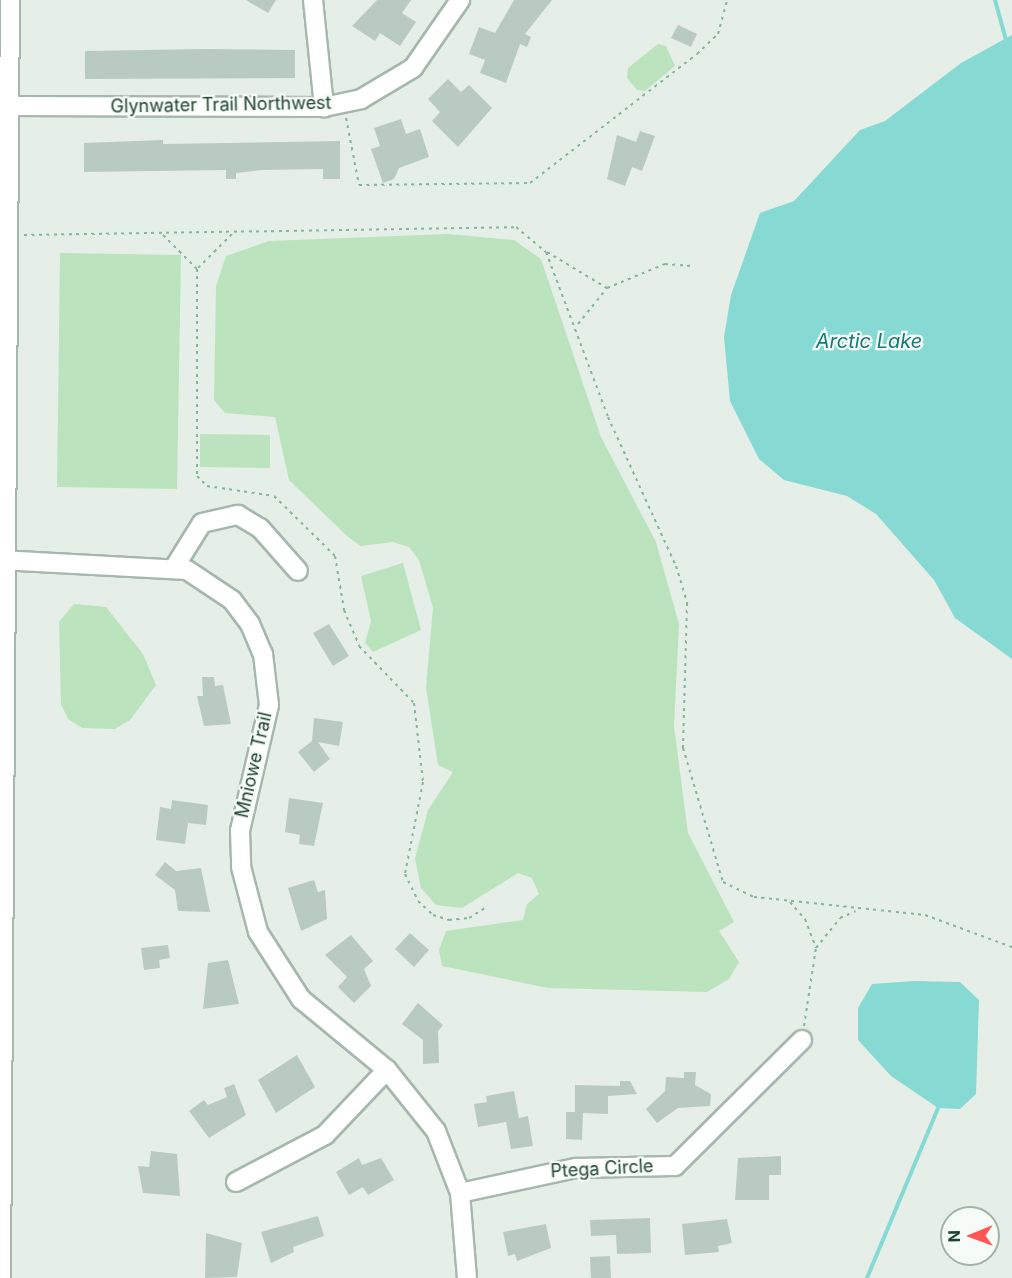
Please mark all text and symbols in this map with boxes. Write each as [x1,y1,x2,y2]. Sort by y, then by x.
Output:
street label: Glynwater Trail Northwest [110,92,332,118]
water label: Arctic Lake [816,329,922,353]
street label: Mniowe Trail [231,710,277,820]
street label: Ptega Circle [550,1156,654,1182]
north arrow [940,1206,1000,1266]
text: N [944,1230,964,1243]

